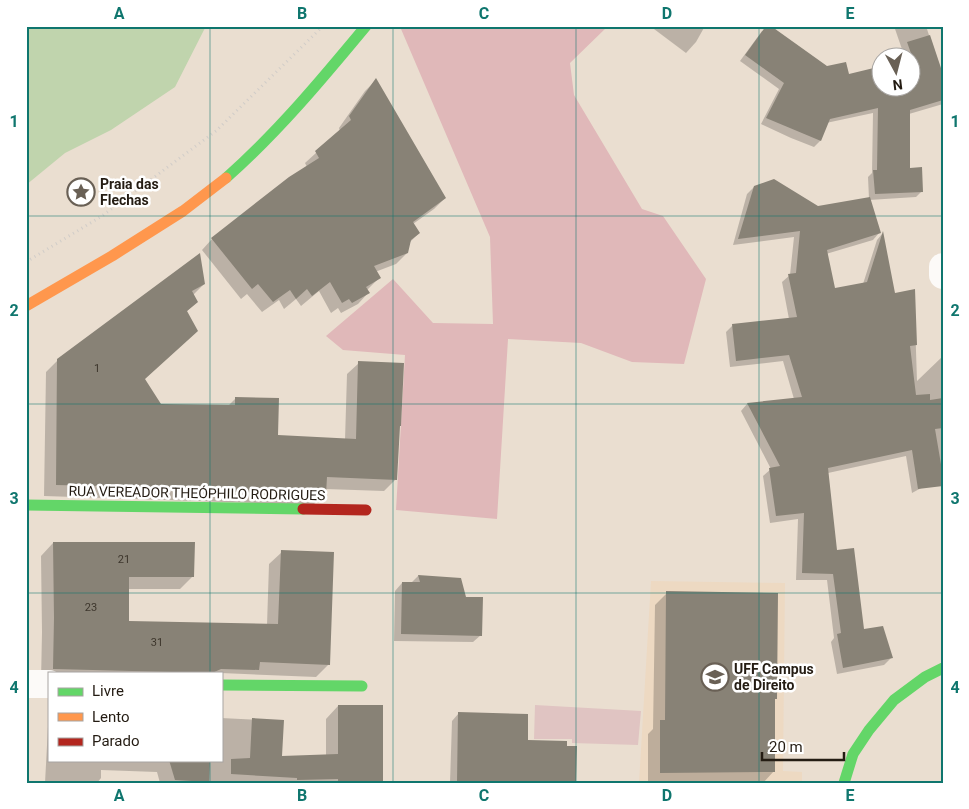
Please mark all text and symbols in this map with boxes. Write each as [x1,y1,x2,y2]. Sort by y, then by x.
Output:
text: A [114,4,125,23]
text: B [297,4,307,23]
text: C [479,4,489,23]
text: D [662,4,672,23]
text: E [846,4,855,23]
north arrow [872,48,922,98]
text: N [892,76,903,93]
text: 1 [9,112,19,131]
text: 1 [950,112,960,131]
place label: Praia das Flechas [100,176,159,208]
place icon: Praia das Flechas [66,177,96,207]
text: 2 [9,301,19,320]
text: 2 [950,301,960,320]
house number: 1 [94,362,100,375]
street label: RUA VEREADOR THEÓPHILO RODRIGUES [68,482,326,503]
text: 3 [9,489,19,508]
text: 3 [950,489,960,508]
house number: 21 [118,553,130,566]
house number: 23 [85,601,97,614]
house number: 31 [151,636,163,649]
place label: UFF Campus de Direito [734,661,814,693]
school or university icon: UFF Campus de Direito [700,662,730,692]
legend [48,672,222,762]
text: 4 [9,678,19,697]
text: 4 [950,678,960,697]
text: Livre [92,682,124,700]
text: Lento [92,708,130,726]
scale bar [762,729,844,761]
text: Parado [92,732,140,750]
text: 20 m [769,738,803,756]
text: A [114,786,125,805]
text: B [297,786,307,805]
text: C [479,786,489,805]
text: D [662,786,672,805]
text: E [846,786,855,805]

